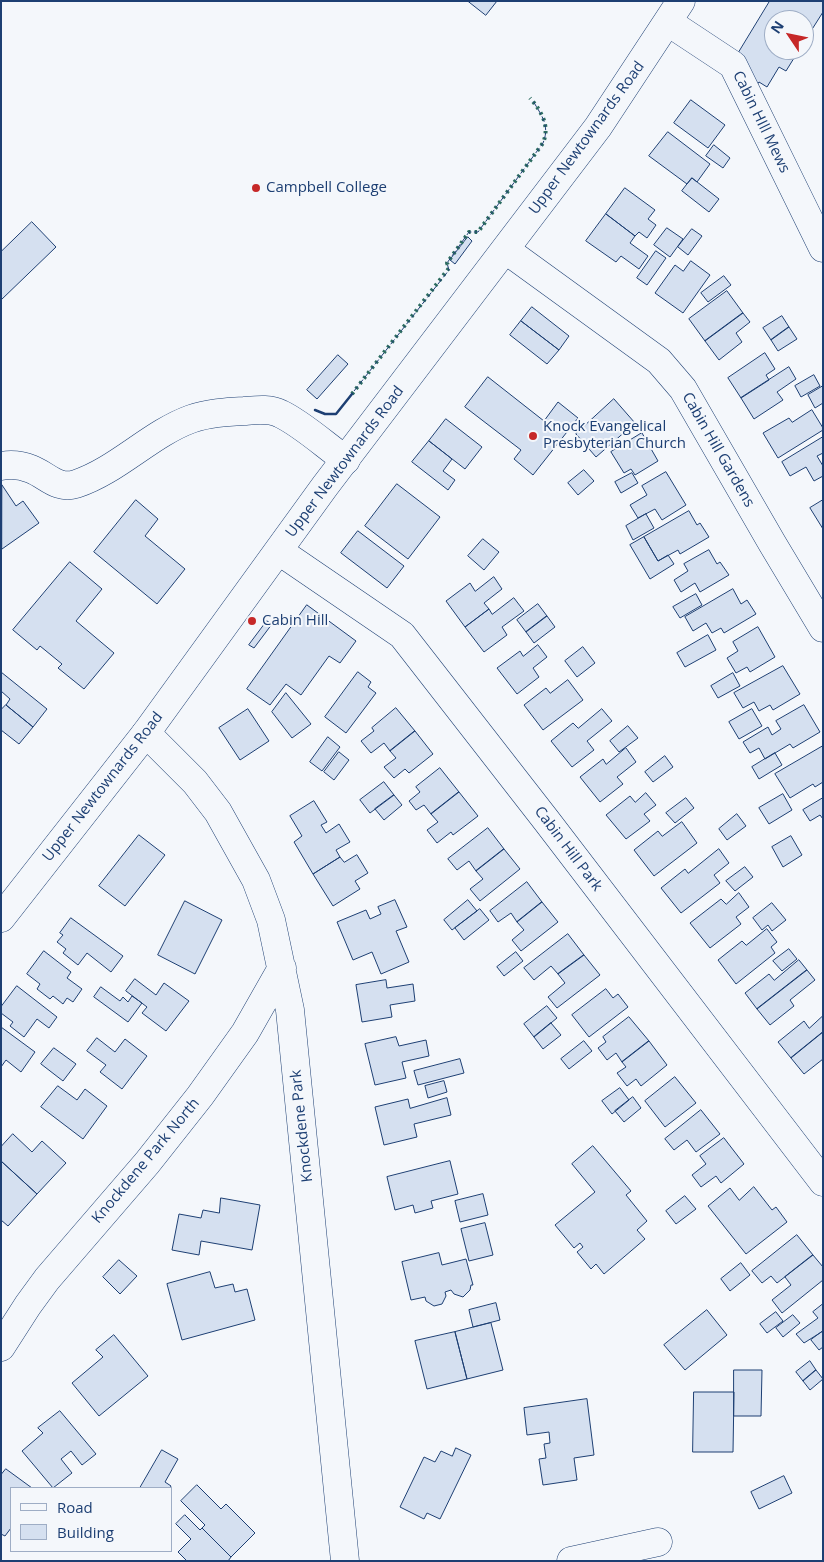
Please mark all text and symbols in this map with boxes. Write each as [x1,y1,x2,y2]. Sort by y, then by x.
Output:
north arrow [764,10,814,60]
text: N [766,17,788,37]
street label: Upper Newtownards Road [525,58,649,218]
street label: Cabin HIll Mews [729,68,793,176]
place label: Campbell College [266,179,387,197]
marker: Campbell College [250,182,262,194]
street label: Upper Newtownards Road [282,383,408,541]
street label: Cabin Hill Gardens [678,389,758,511]
place label: Knock Evangelical Presbyterian Church [543,418,686,453]
marker: Knock Evangelical Presbyterian Church [527,430,539,442]
place label: Cabin Hill [262,612,328,630]
marker: Cabin Hill [246,615,258,627]
street label: Upper Newtownards Road [39,709,167,865]
street label: Cabin Hill Park [530,803,606,895]
street label: Knockdene Park [287,1069,317,1183]
street label: Knockdene Park North [88,1095,204,1227]
legend [10,1487,172,1552]
text: Road [57,1497,93,1517]
text: Building [57,1522,114,1542]

